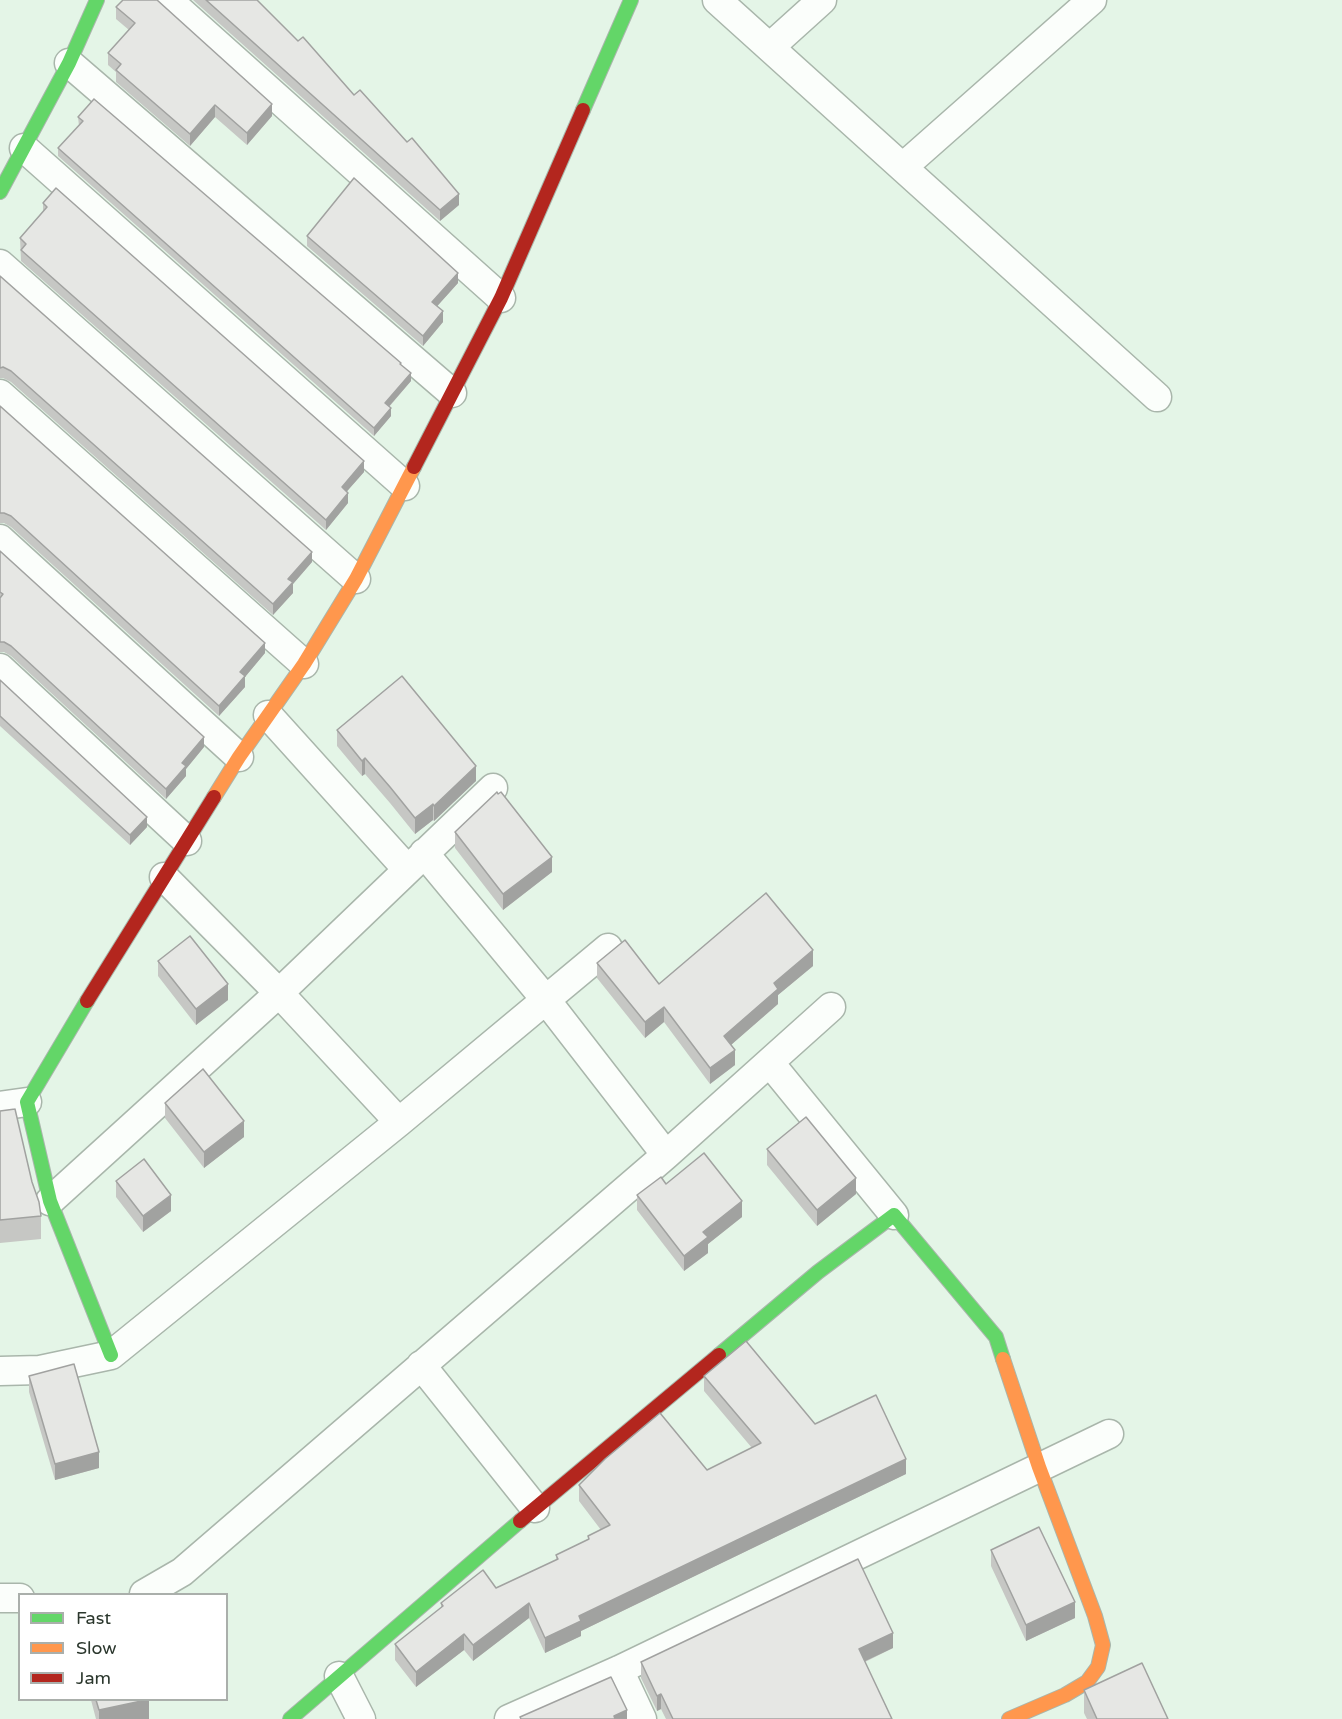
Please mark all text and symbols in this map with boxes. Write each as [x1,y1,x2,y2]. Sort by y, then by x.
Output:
legend [18,1593,228,1701]
text: Fast [76,1607,111,1629]
text: Slow [76,1637,117,1659]
text: Jam [76,1667,111,1689]

